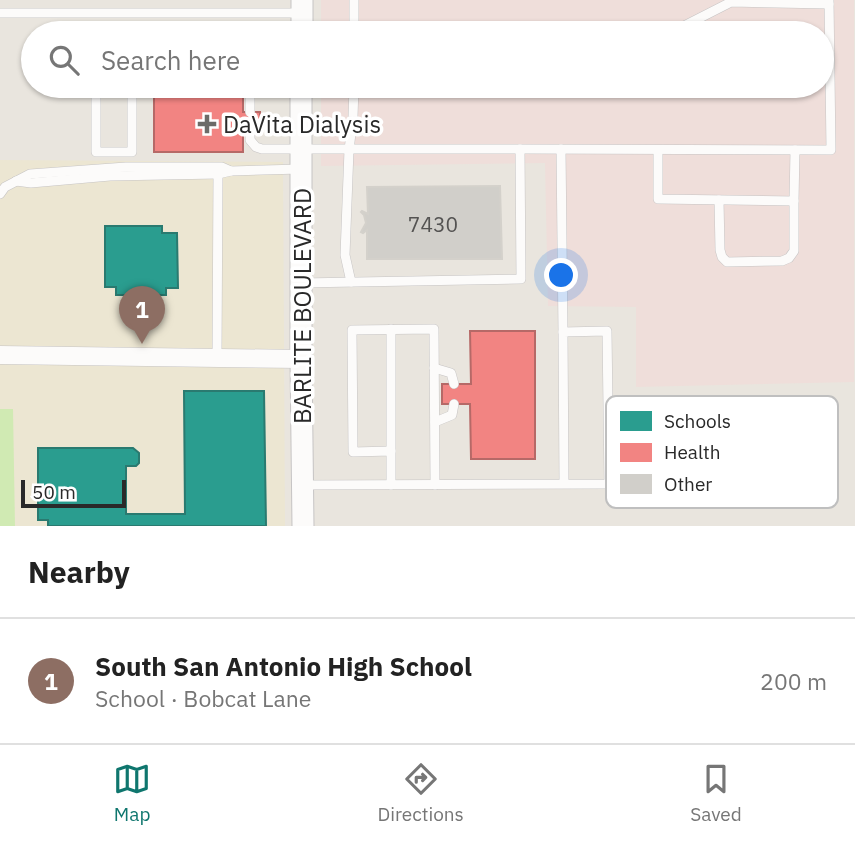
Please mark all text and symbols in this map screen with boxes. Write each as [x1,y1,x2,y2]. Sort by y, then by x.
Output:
search box [21,21,834,98]
icon: search [45,41,83,79]
text: Search here [101,43,240,77]
place label: DaVita Dialysis [223,108,381,140]
marker: DaVita Dialysis [197,114,217,134]
street label: BARLITE BOULEVARD [286,188,318,424]
house number: 7430 [408,210,458,238]
your location [544,258,578,292]
pin: 1 [119,286,165,344]
legend [606,396,838,508]
text: Schools [664,409,731,433]
text: Health [664,440,721,464]
text: Other [664,472,712,496]
scale bar [21,477,126,509]
text: 50 m [32,480,76,504]
text: Nearby [28,552,130,591]
text: South San Antonio High School [95,649,472,683]
text: 1 [44,666,58,696]
text: 200 m [760,666,827,696]
text: School · Bobcat Lane [95,683,311,713]
tab: Map [113,760,151,826]
tab: Directions [377,760,464,826]
tab: Saved [690,760,742,826]

